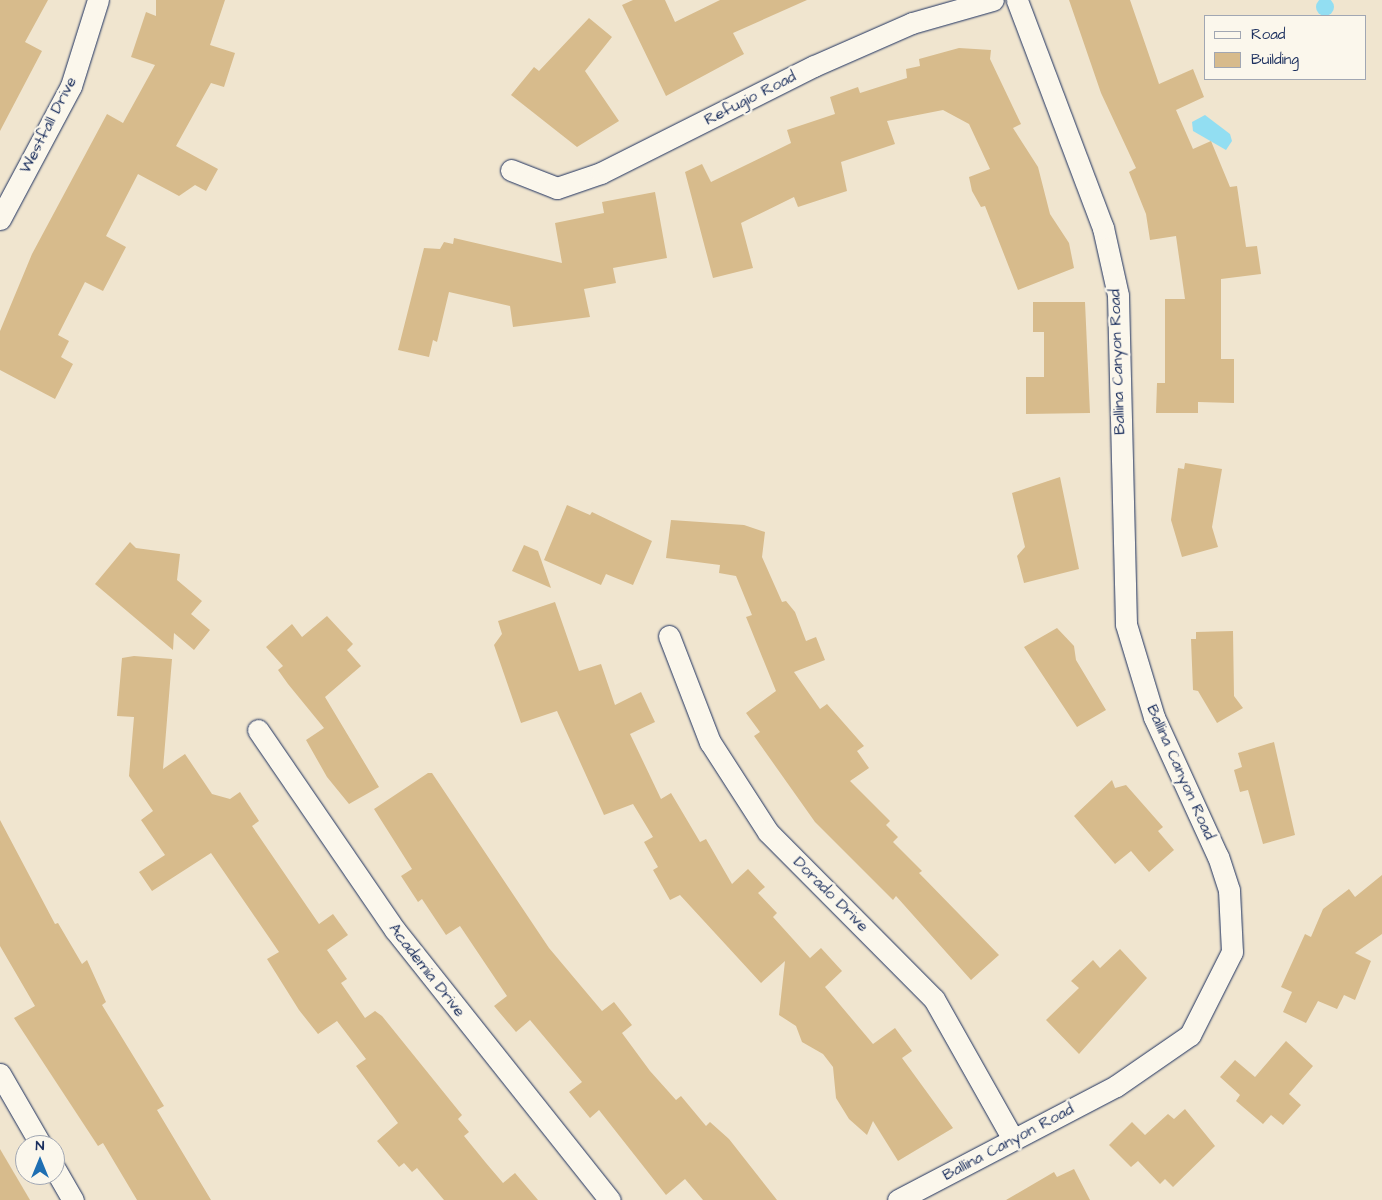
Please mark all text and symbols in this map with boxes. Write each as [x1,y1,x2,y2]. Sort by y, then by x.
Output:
legend [1204,15,1367,80]
text: Road [1251,24,1285,45]
text: Building [1251,49,1299,70]
street label: Refugio Road [701,67,799,129]
street label: Westfall Drive [15,73,81,177]
street label: Ballina Canyon Road [1105,289,1129,435]
street label: Ballina Canyon Road [1143,701,1219,843]
street label: Dorado Drive [789,852,873,936]
street label: Academia Drive [385,919,469,1021]
street label: Ballina Canyon Road [939,1099,1077,1185]
north arrow [15,1135,65,1185]
text: N [36,1136,44,1156]

